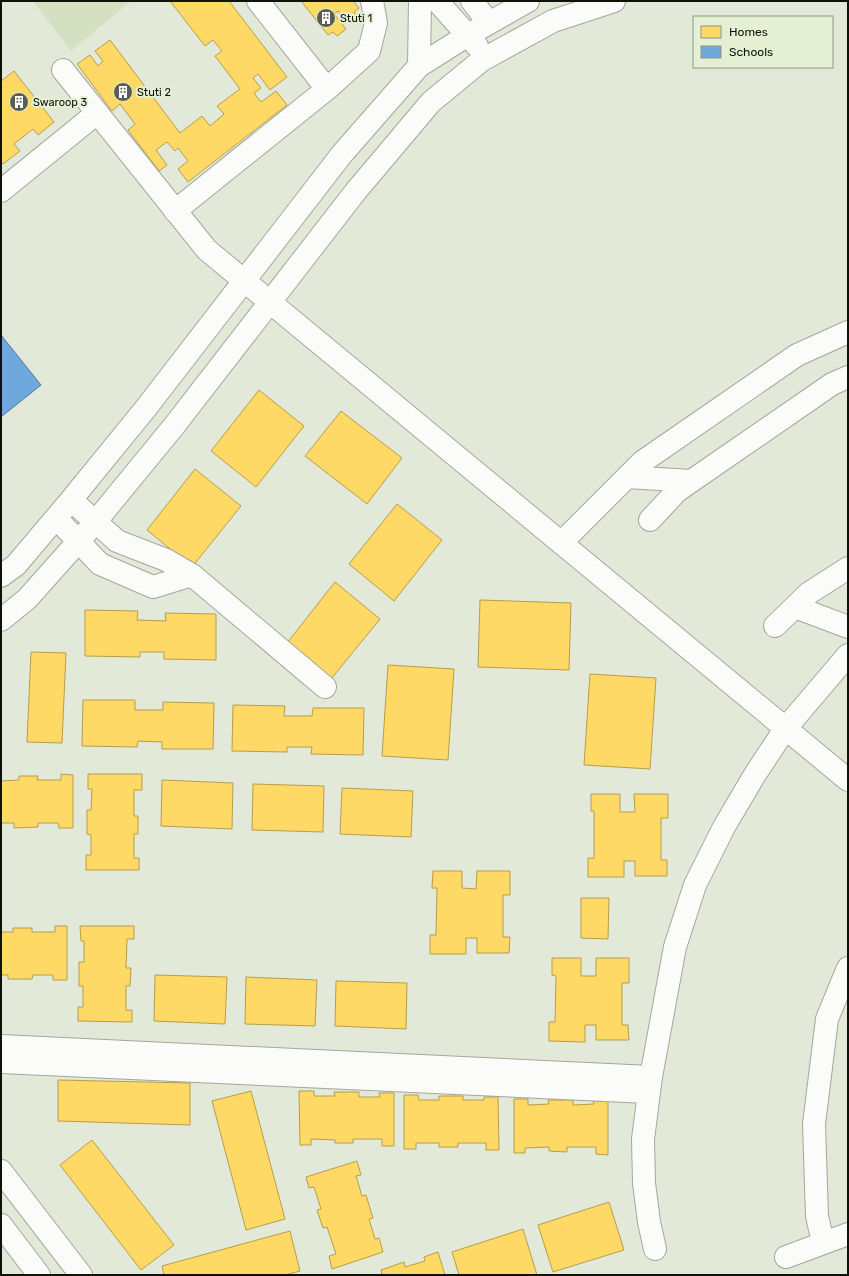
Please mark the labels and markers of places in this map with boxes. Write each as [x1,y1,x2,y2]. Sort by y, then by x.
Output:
building icon: Stuti 1 [315,7,337,29]
place label: Stuti 1 [340,12,372,25]
building icon: Stuti 2 [112,81,134,103]
place label: Stuti 2 [137,86,171,99]
building icon: Swaroop 3 [8,91,30,113]
place label: Swaroop 3 [33,96,88,109]

